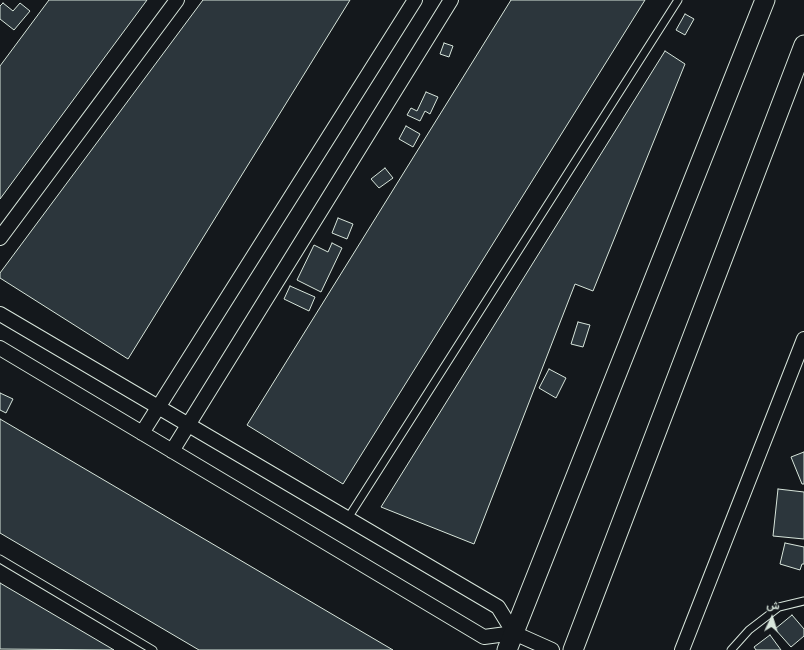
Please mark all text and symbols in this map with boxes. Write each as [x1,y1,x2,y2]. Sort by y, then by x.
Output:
north arrow [752,598,792,638]
text: ش [766,599,780,612]

